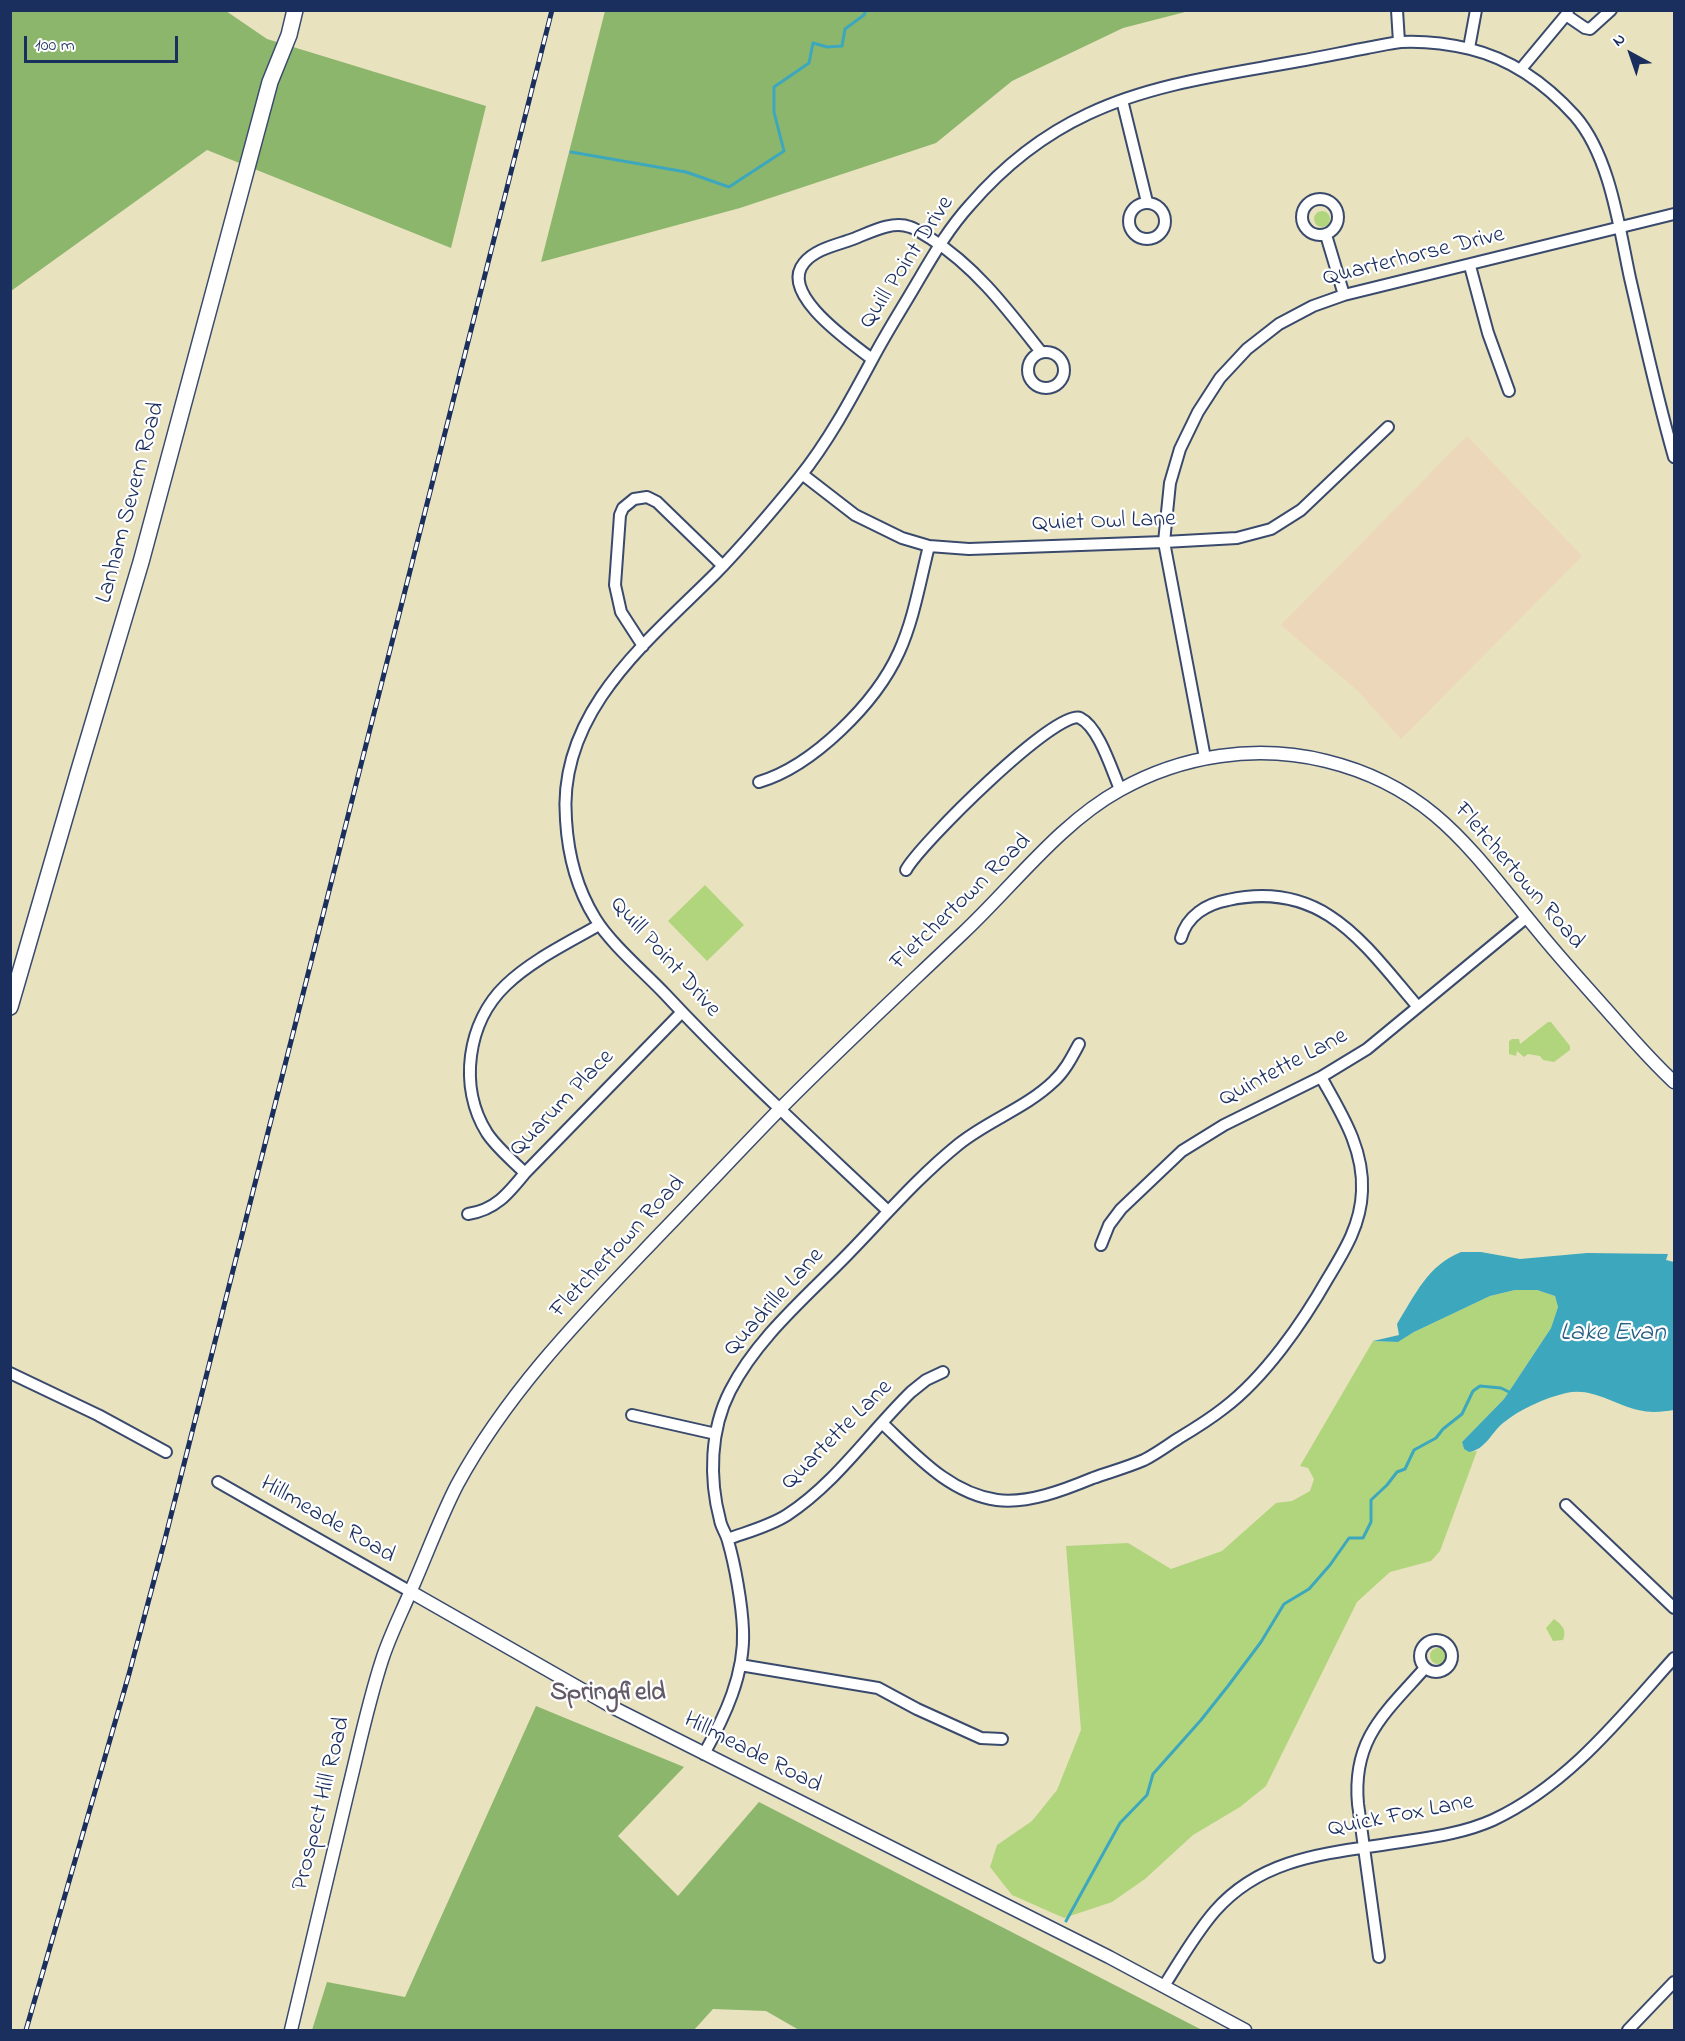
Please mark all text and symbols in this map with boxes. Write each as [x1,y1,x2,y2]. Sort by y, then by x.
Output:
scale bar [27,24,182,62]
north arrow [1601,24,1661,84]
text: N [1608,28,1631,53]
text: 100 m [35,33,75,59]
street label: Quill Point Drive [854,191,962,335]
street label: Quarterhorse Drive [1320,222,1508,294]
street label: Lanham Severn Road [91,399,173,607]
street label: Quiet Owl Lane [1032,506,1176,540]
street label: Fletchertown Road [1446,798,1590,956]
street label: Fletchertown Road [885,828,1039,978]
street label: Quill Point Drive [602,892,726,1024]
street label: Quintette Lane [1215,1023,1353,1115]
street label: Quarum Place [504,1044,622,1164]
street label: Fletchertown Road [545,1171,693,1325]
street label: Quadrille Lane [719,1243,831,1363]
water label: Lake Evan [1560,1319,1666,1351]
street label: Quartette Lane [776,1374,900,1498]
street label: Hillmeade Road [254,1471,400,1571]
district label: Springfield [550,1679,666,1711]
street label: Hillmeade Road [678,1707,826,1801]
street label: Prospect Hill Road [288,1714,358,1894]
street label: Quick Fox Lane [1326,1789,1476,1845]

